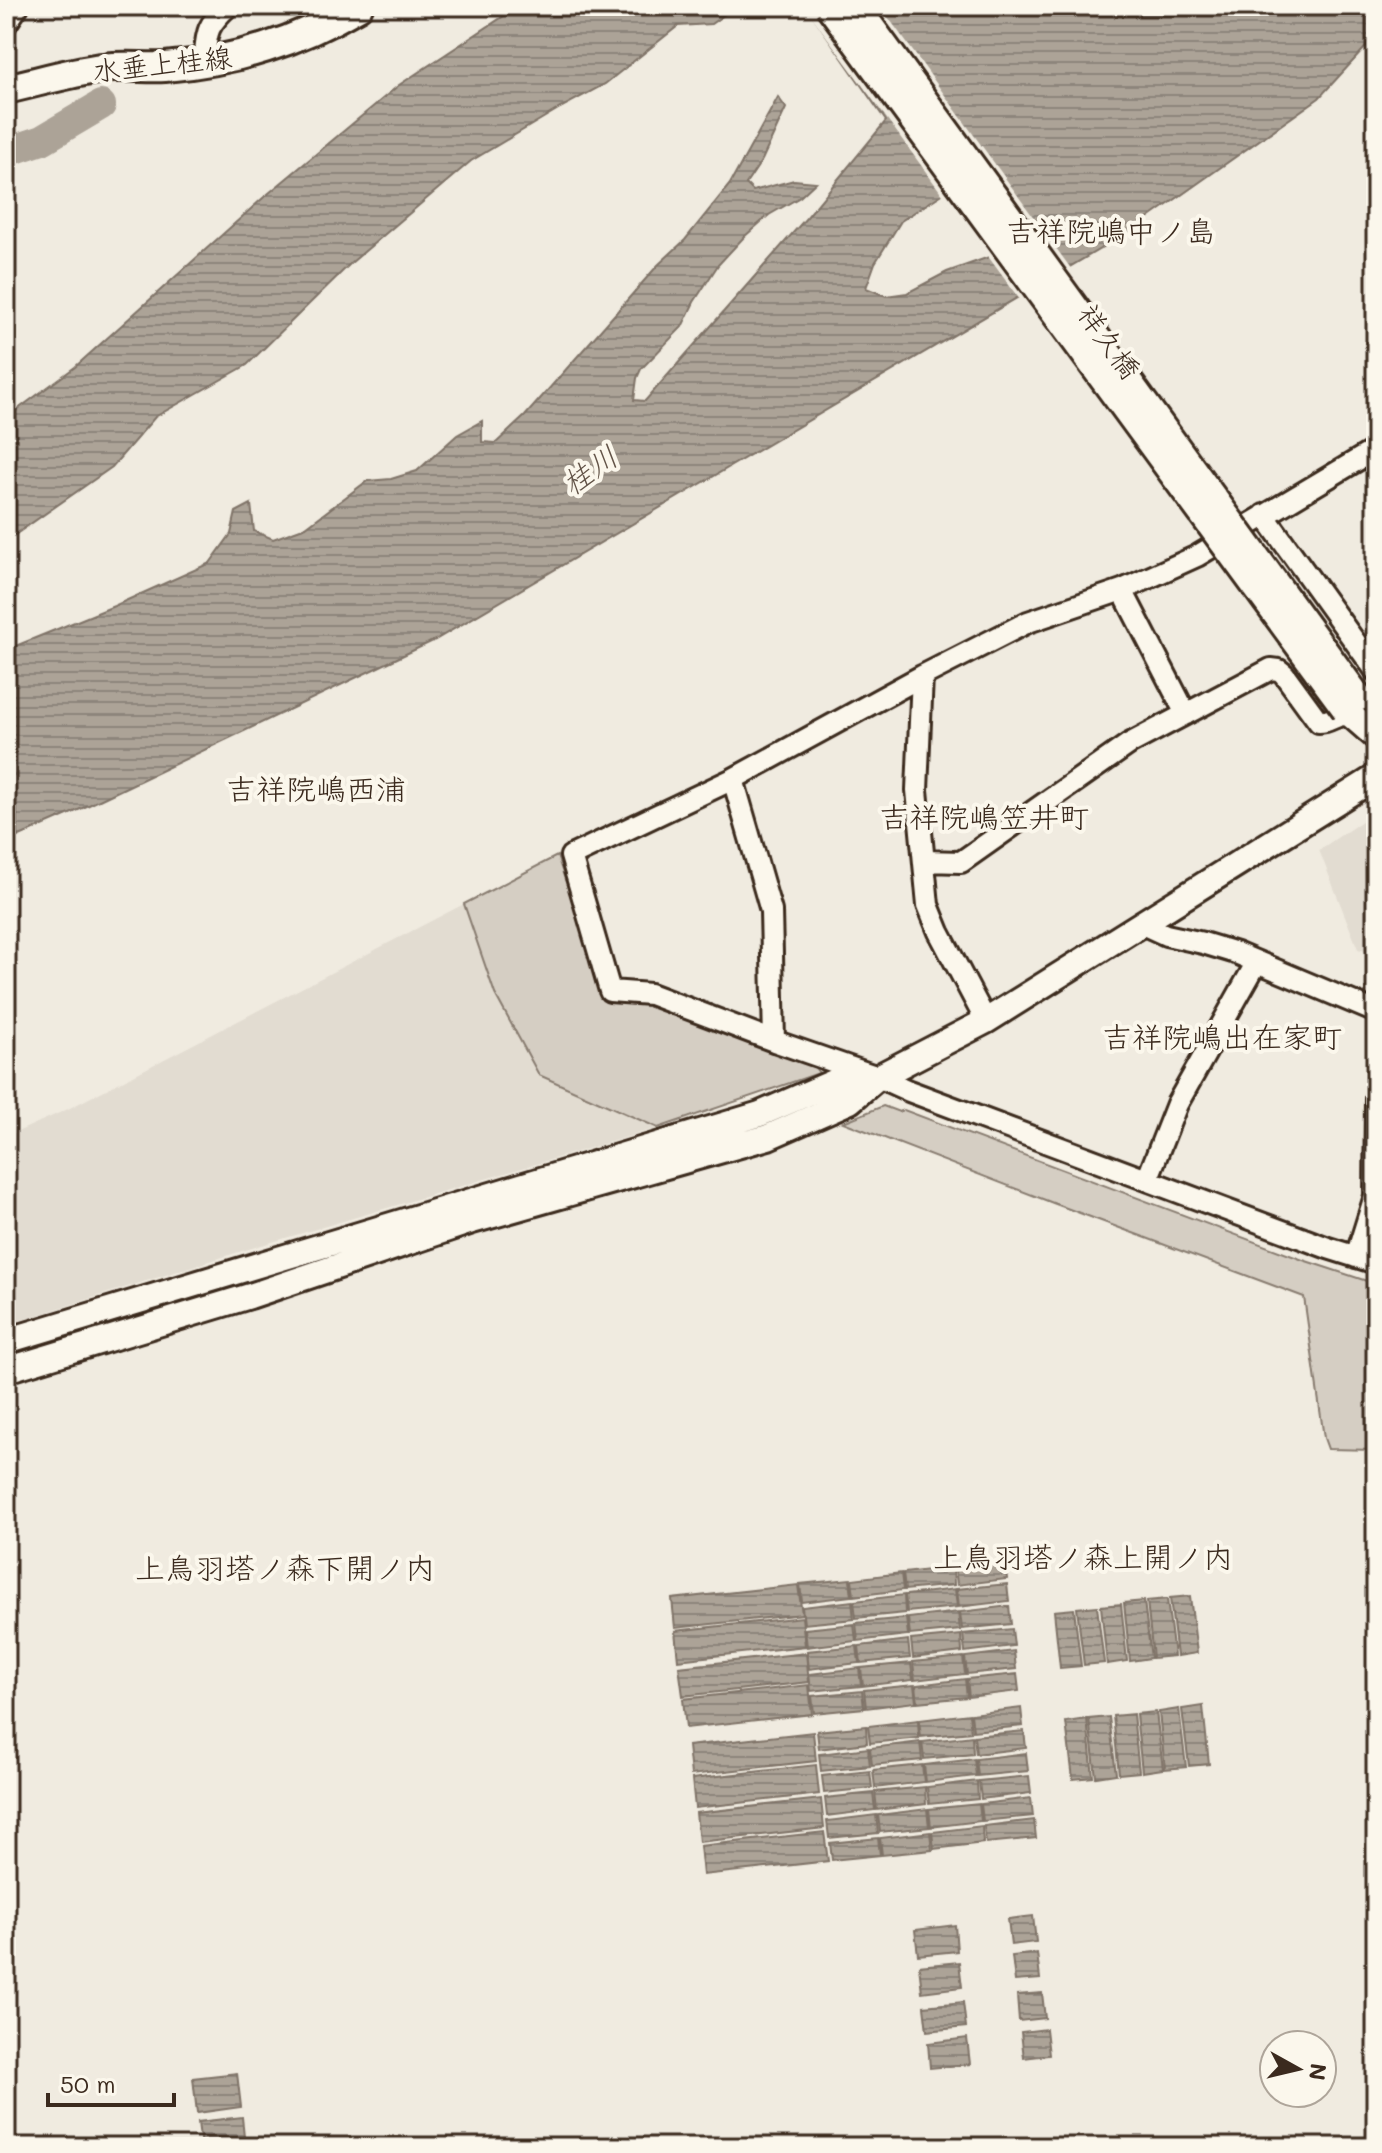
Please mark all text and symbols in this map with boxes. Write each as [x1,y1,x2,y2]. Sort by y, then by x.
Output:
street label: 水垂上桂線 [90,38,234,88]
district label: 吉祥院嶋中ノ島 [1006,210,1216,250]
street label: 祥久橋 [1071,296,1149,386]
water label: 桂川 [553,435,625,503]
district label: 吉祥院嶋西浦 [226,768,406,808]
district label: 吉祥院嶋笠井町 [879,796,1089,836]
district label: 吉祥院嶋出在家町 [1102,1016,1342,1056]
district label: 上鳥羽塔ノ森上開ノ内 [933,1536,1233,1576]
district label: 上鳥羽塔ノ森下開ノ内 [135,1547,435,1587]
north arrow [1258,2029,1338,2109]
scale bar [48,2057,174,2107]
text: N [1303,2062,1334,2082]
text: 50 m [60,2068,116,2099]

